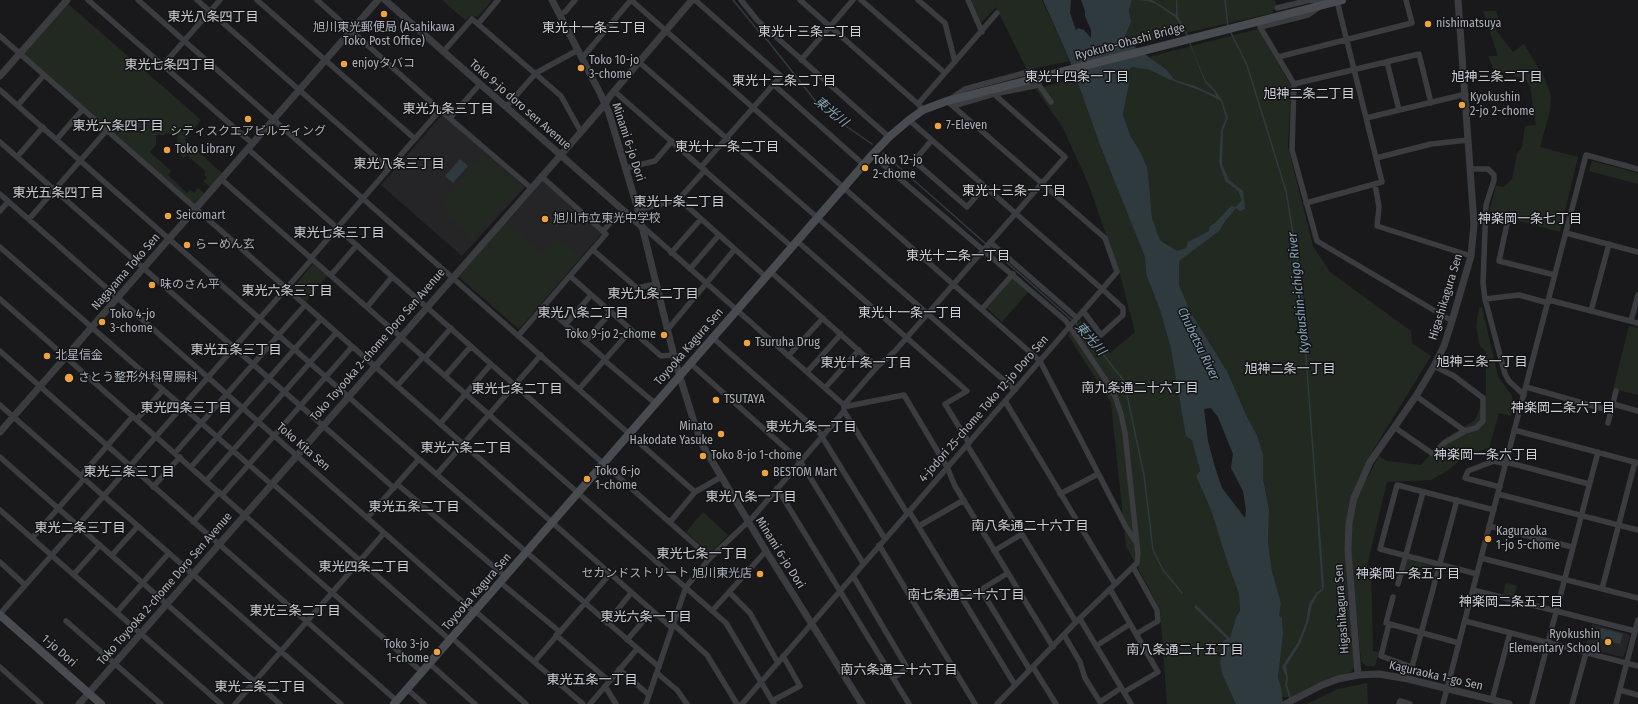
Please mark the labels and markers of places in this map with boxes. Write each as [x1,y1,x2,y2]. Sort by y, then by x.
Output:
marker: 旭川東光郵便局 (Asahikawa Toko Post Office) [379,9,389,19]
place label: nishimatsuya [1436,17,1501,31]
marker: nishimatsuya [1423,19,1433,29]
place label: 旭川東光郵便局 (Asahikawa Toko Post Office) [313,21,455,49]
place label: Toko 10-jo 3-chome [589,54,639,82]
place label: enjoyタバコ [352,57,415,71]
marker: enjoyタバコ [339,59,349,69]
marker: Toko 10-jo 3-chome [576,63,586,73]
place label: Kyokushin 2-jo 2-chome [1470,91,1534,119]
marker: Kyokushin 2-jo 2-chome [1457,100,1467,110]
marker: シティスクエアビルディング [243,114,253,124]
place label: 7-Eleven [946,119,987,133]
marker: 7-Eleven [933,121,943,131]
place label: シティスクエアビルディング [170,125,326,139]
place label: Toko Library [175,143,235,157]
marker: Toko Library [162,145,172,155]
place label: Toko 12-jo 2-chome [873,154,922,182]
marker: Toko 12-jo 2-chome [860,163,870,173]
place label: Seicomart [176,209,225,223]
marker: Seicomart [163,211,173,221]
place label: 旭川市立東光中学校 [553,212,661,226]
marker: 旭川市立東光中学校 [540,214,550,224]
place label: らーめん玄 [195,238,255,252]
marker: らーめん玄 [182,240,192,250]
place label: 味のさん平 [160,278,220,292]
marker: 味のさん平 [147,280,157,290]
place label: Toko 4-jo 3-chome [110,308,155,336]
marker: Toko 4-jo 3-chome [97,317,107,327]
place label: Toko 9-jo 2-chome [565,328,656,342]
marker: Toko 9-jo 2-chome [659,330,669,340]
place label: Tsuruha Drug [755,336,820,350]
marker: Tsuruha Drug [742,338,752,348]
place label: 北星信金 [55,349,103,363]
marker: 北星信金 [42,351,52,361]
place label: さとう整形外科胃腸科 [78,371,198,385]
marker: さとう整形外科胃腸科 [63,372,75,384]
place label: TSUTAYA [724,393,765,407]
marker: TSUTAYA [711,395,721,405]
place label: Minato Hakodate Yasuke [630,420,713,448]
marker: Minato Hakodate Yasuke [716,429,726,439]
place label: Toko 8-jo 1-chome [711,449,801,463]
marker: Toko 8-jo 1-chome [698,451,708,461]
place label: Toko 6-jo 1-chome [595,465,640,493]
place label: BESTOM Mart [773,466,837,480]
marker: BESTOM Mart [760,468,770,478]
marker: Toko 6-jo 1-chome [582,474,592,484]
place label: Kaguraoka 1-jo 5-chome [1496,525,1560,553]
marker: Kaguraoka 1-jo 5-chome [1483,534,1493,544]
place label: セカンドストリート 旭川東光店 [581,567,752,581]
marker: セカンドストリート 旭川東光店 [755,569,765,579]
place label: Ryokushin Elementary School [1509,628,1600,656]
marker: Ryokushin Elementary School [1603,637,1613,647]
place label: Toko 3-jo 1-chome [384,638,429,666]
marker: Toko 3-jo 1-chome [432,647,442,657]

